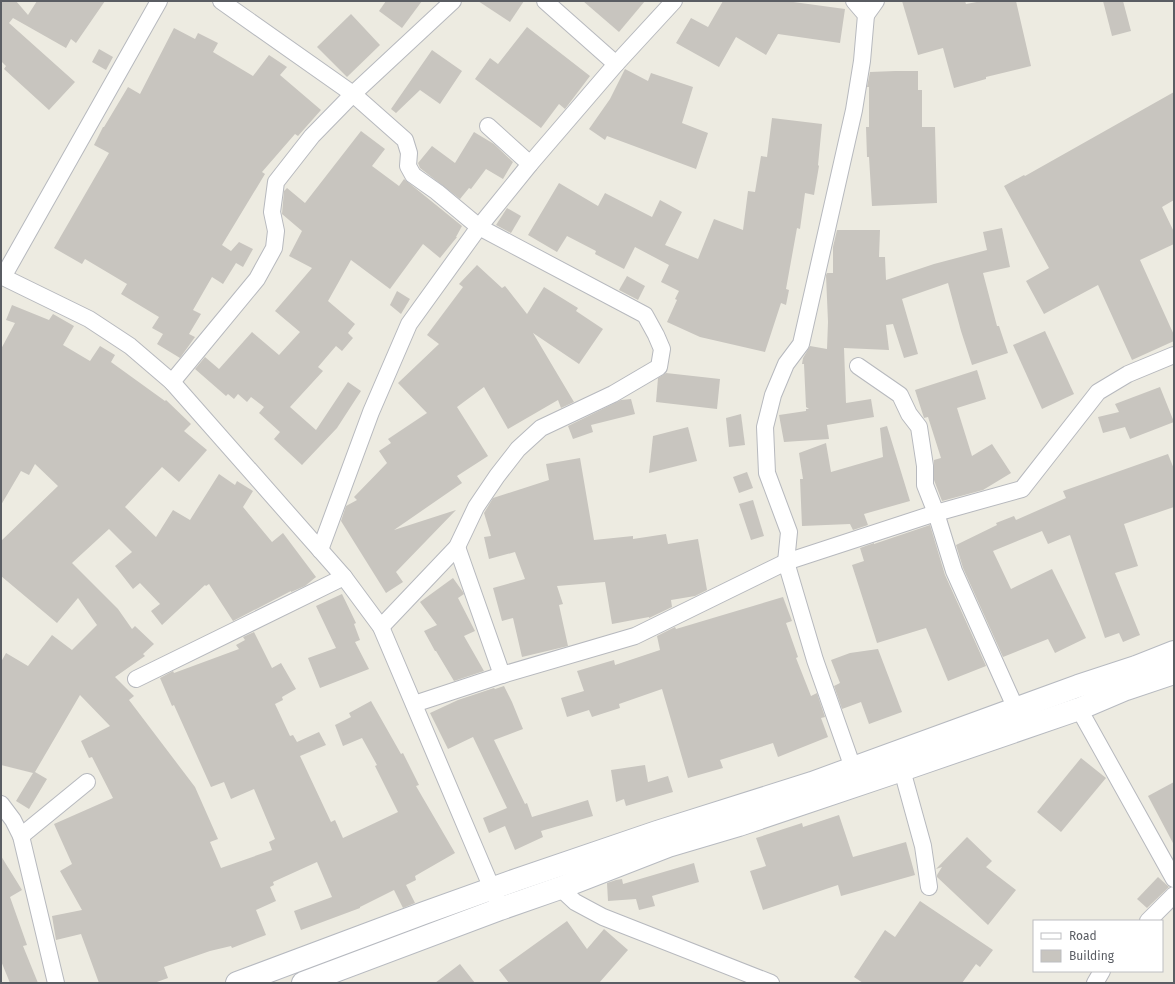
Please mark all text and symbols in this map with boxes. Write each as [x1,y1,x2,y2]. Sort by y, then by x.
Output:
legend [1033,920,1163,972]
text: Road [1069,929,1097,943]
text: Building [1069,949,1115,963]

